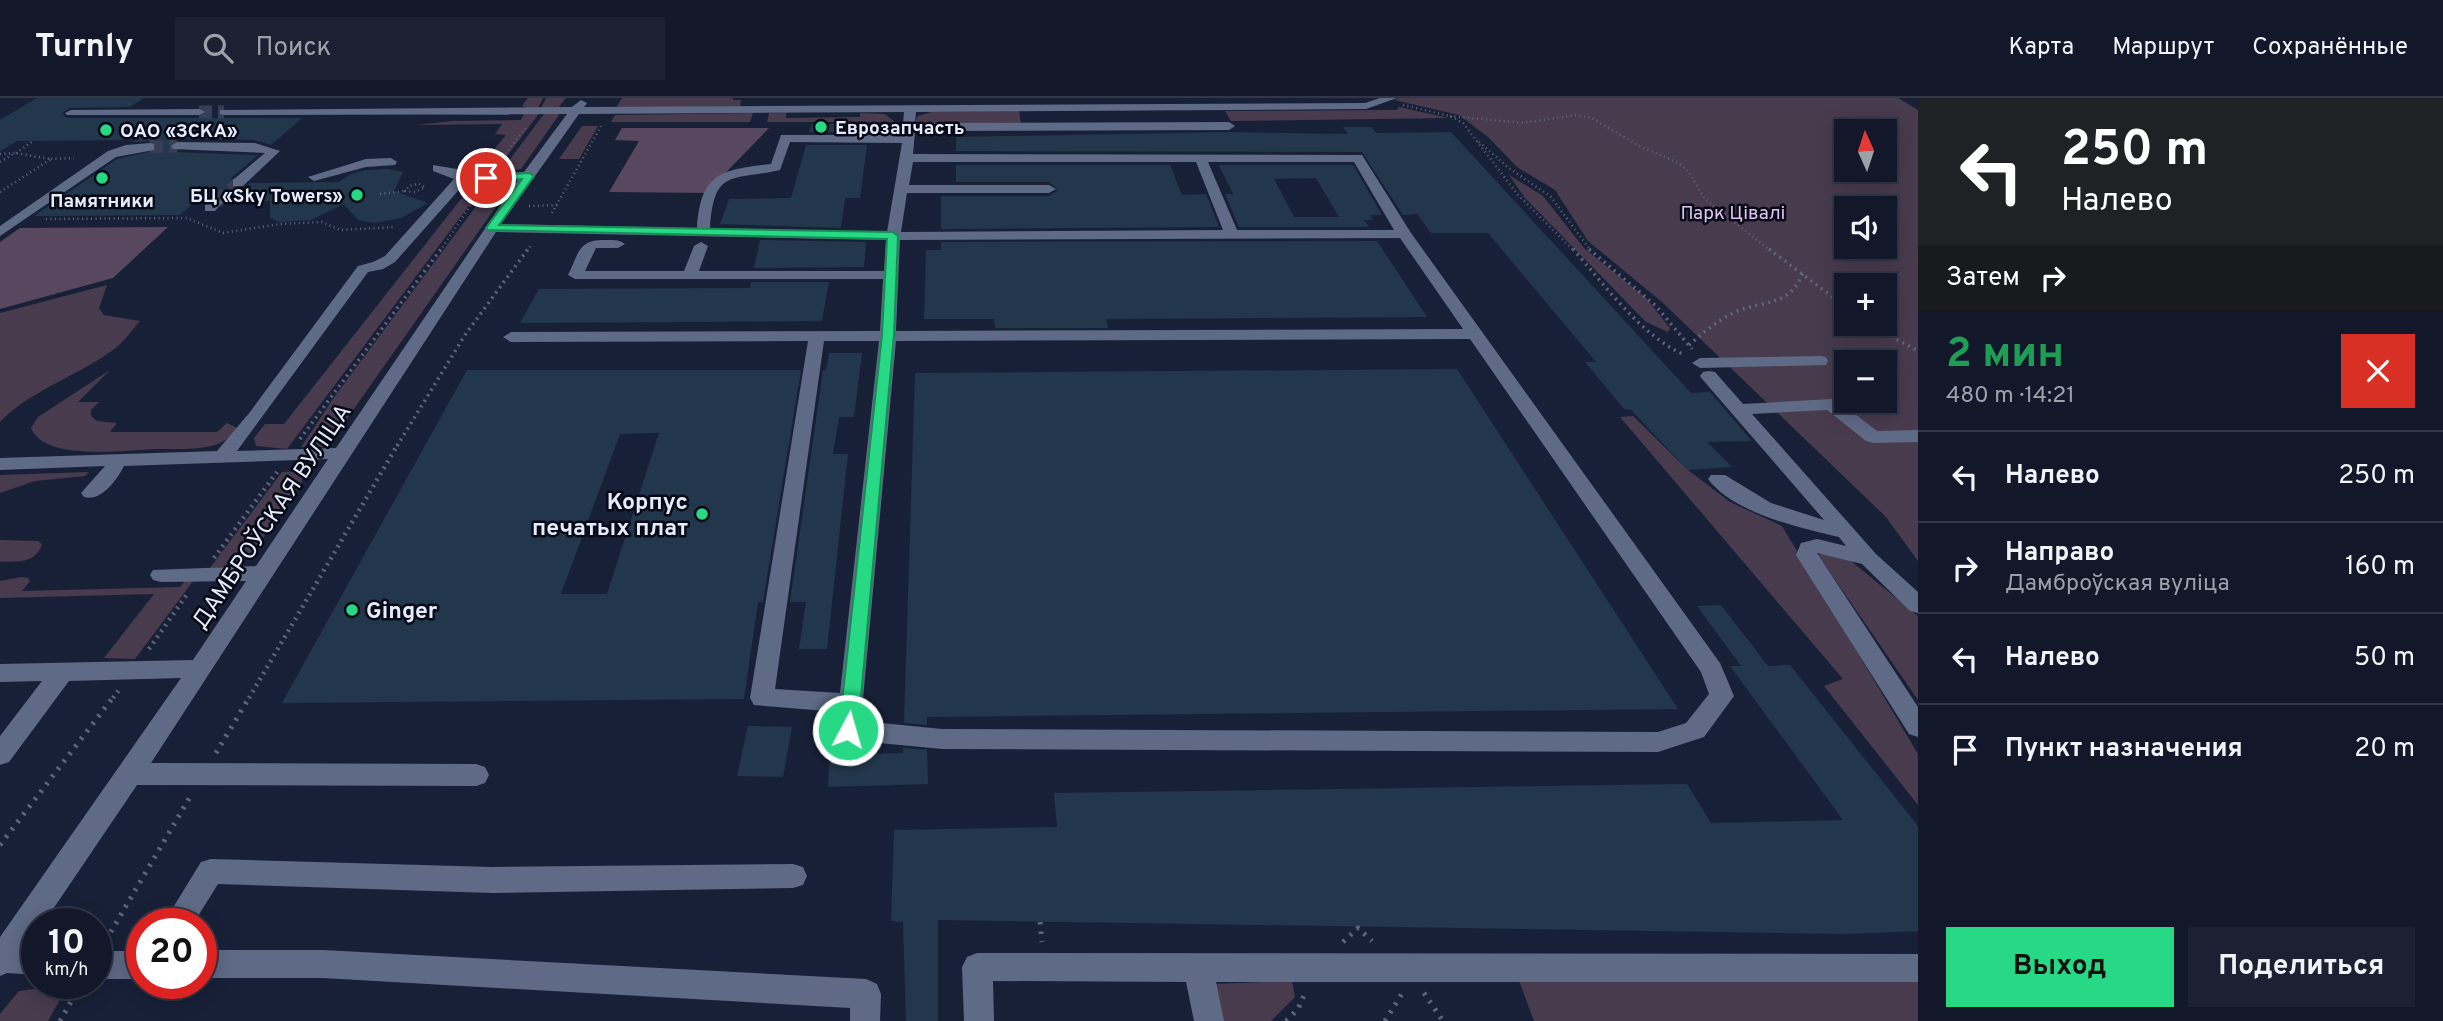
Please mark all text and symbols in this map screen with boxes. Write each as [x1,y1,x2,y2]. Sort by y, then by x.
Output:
search box [175,17,665,80]
text: Turnly [35,27,133,69]
icon: search [199,29,237,67]
text: Поиск [255,32,331,65]
text: Карта [2008,33,2074,63]
text: Маршрут [2112,33,2214,63]
text: Сохранённые [2252,33,2408,63]
place label: Еврозапчасть [835,117,965,141]
marker: Еврозапчасть [813,119,829,135]
north arrow [1834,119,1897,182]
map controls [1834,119,1897,413]
place label: ОАО «ЗСКА» [120,120,238,144]
text: 250 m [2061,121,2208,183]
marker: ОАО «ЗСКА» [98,122,114,138]
icon: left [1946,126,2037,217]
pin [456,148,516,208]
icon: arrive [467,159,505,197]
marker: Памятники [94,170,110,186]
text: Налево [2061,182,2173,222]
place label: БЦ «Sky Towers» [190,185,343,209]
marker: БЦ «Sky Towers» [349,187,365,203]
place label: Памятники [50,190,154,214]
button: sound [1834,196,1897,259]
park label: Парк Цівалі [1681,202,1785,226]
icon: right [2034,259,2072,297]
text: Затем [1946,262,2020,295]
button: + [1834,273,1897,336]
text: 2 мин [1946,329,2064,382]
button: close [2341,334,2415,408]
button: − [1834,350,1897,413]
text: 480 m · 14:21 [1946,382,2075,411]
street label: ДАМБРОЎСКАЯ ВУЛІЦА [185,398,359,635]
icon: left [1946,458,1984,496]
text: Налево [2005,460,2100,493]
text: 250 m [2338,460,2415,493]
place label: Корпус печатых плат [532,489,688,544]
marker: Корпус печатых плат [694,506,710,522]
text: Направо [2005,537,2114,570]
icon: right [1946,549,1984,587]
text: 160 m [2345,551,2415,584]
text: Дамброўская вуліца [2005,570,2230,599]
place label: Ginger [366,598,438,627]
marker: Ginger [344,602,360,618]
icon: left [1946,640,1984,678]
text: Налево [2005,642,2100,675]
text: 50 m [2354,642,2415,675]
position arrow [811,693,885,767]
icon: arrive [1946,731,1984,769]
text: Пункт назначения [2005,733,2243,766]
text: 20 m [2354,733,2415,766]
speed limit sign: 20 [126,908,217,999]
text: 10 [48,922,85,966]
button: Выход [1946,927,2174,1007]
button: Поделиться [2188,927,2415,1007]
text: km/h [45,959,88,982]

